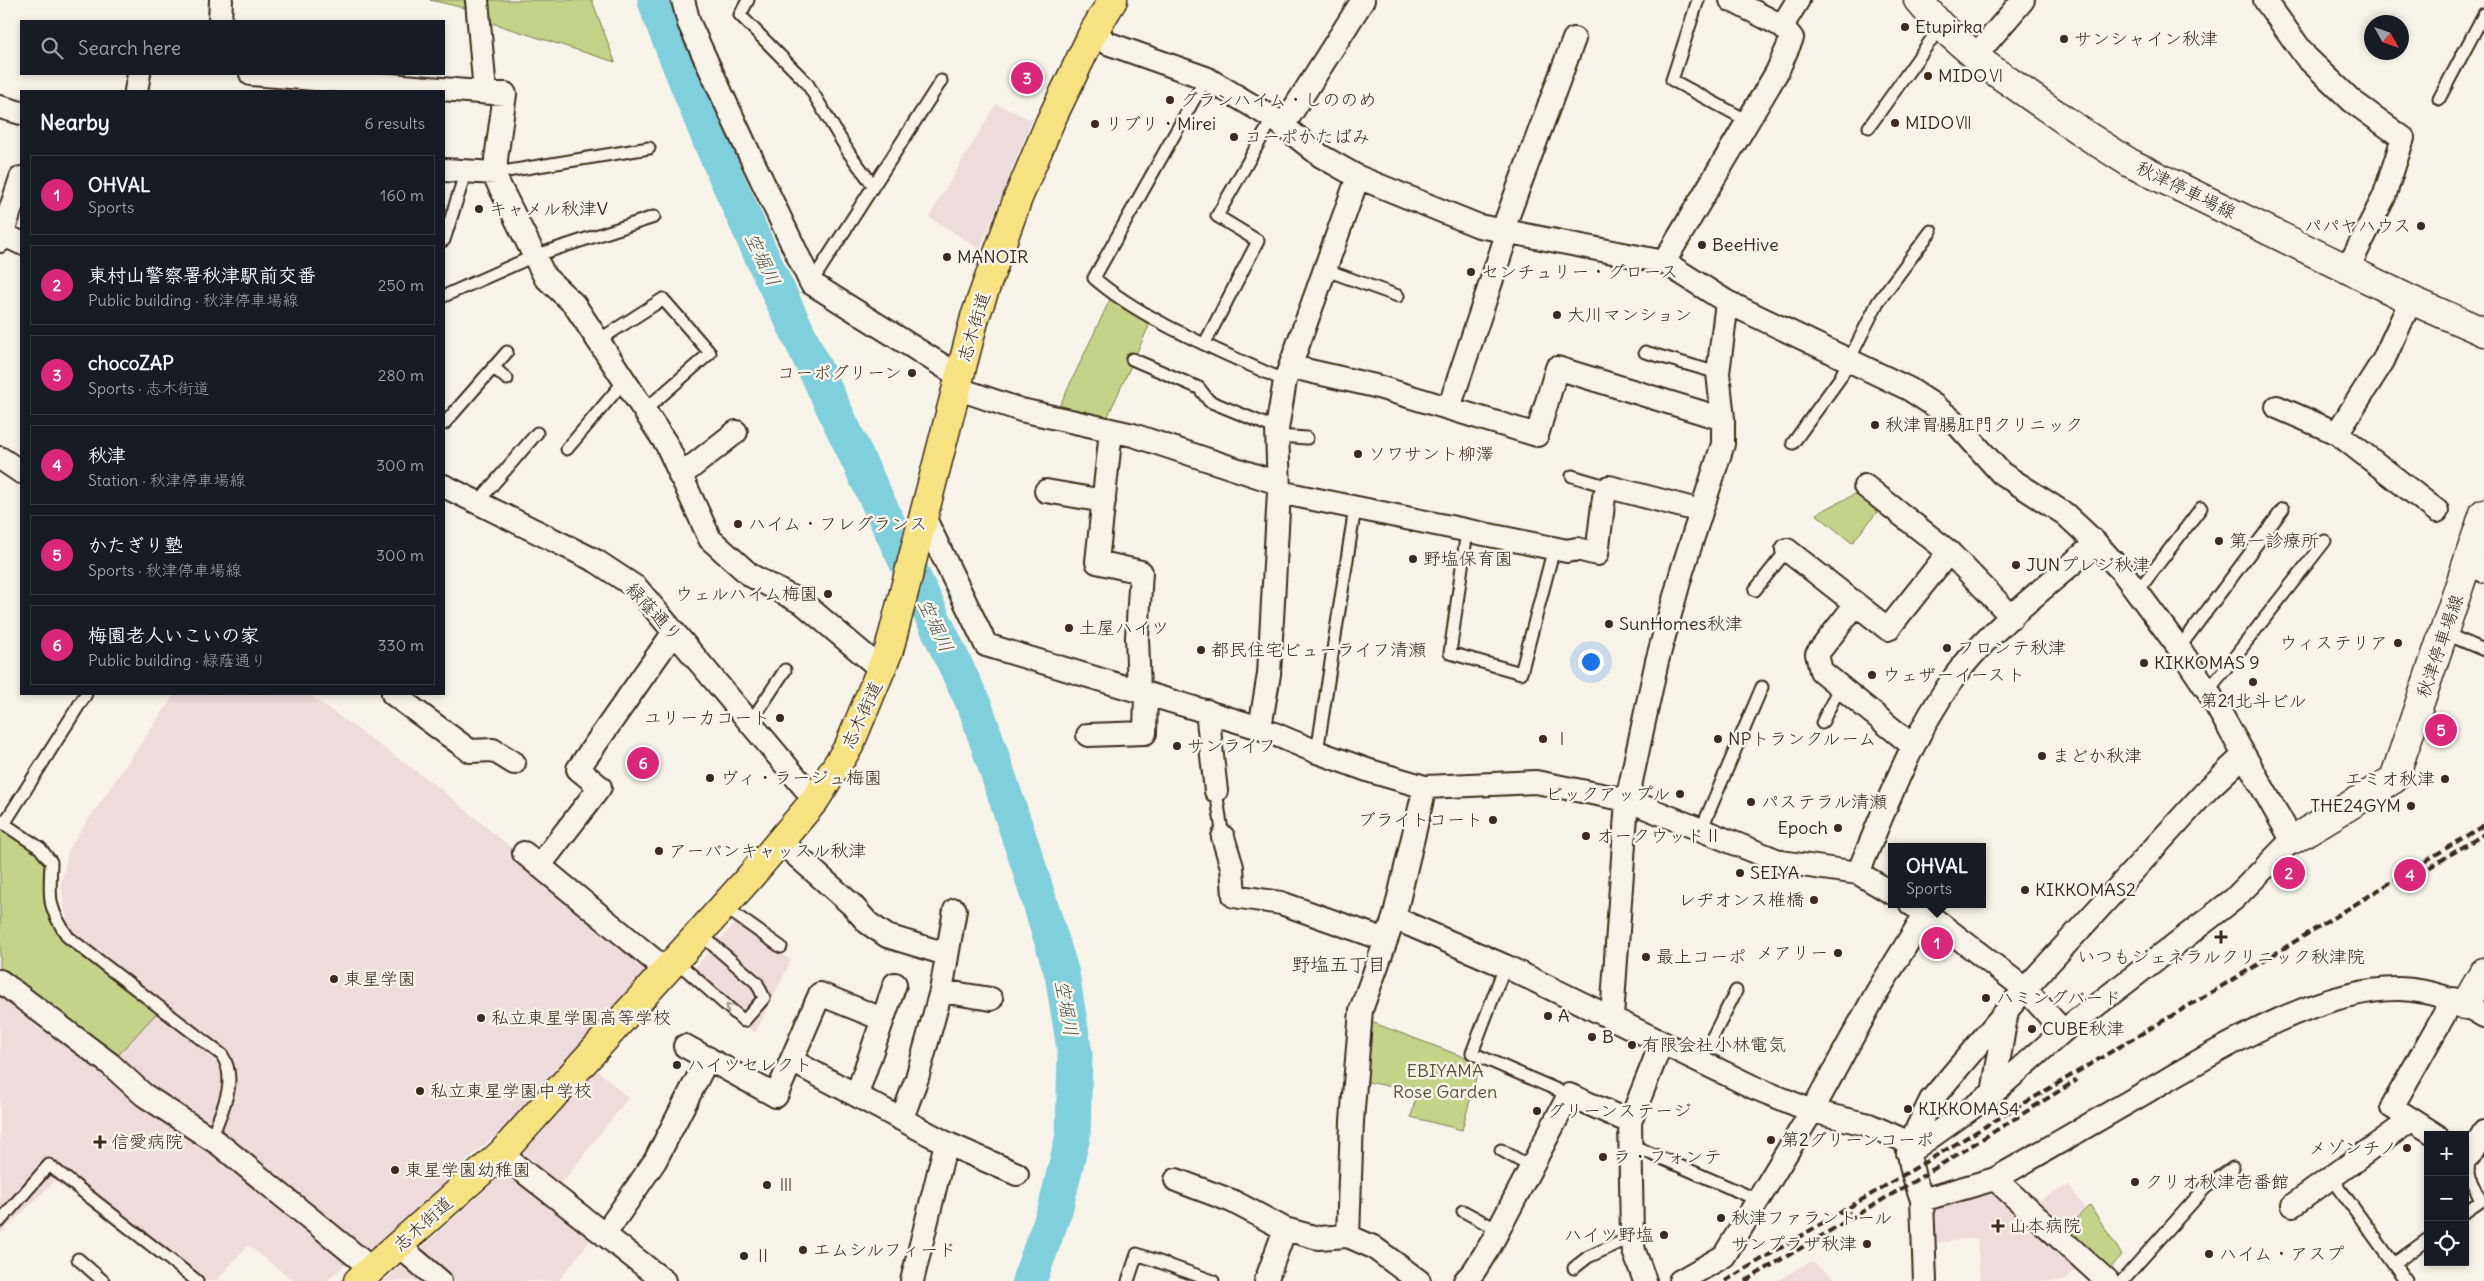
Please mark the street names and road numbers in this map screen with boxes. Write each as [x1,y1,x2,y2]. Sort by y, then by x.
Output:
street label: 秋津停車場線 [2133,156,2240,224]
street label: 志木街道 [952,289,995,365]
street label: 緑蔭通り [621,577,687,646]
street label: 秋津停車場線 [2411,591,2468,701]
street label: 志木街道 [836,677,887,752]
street label: 志木街道 [388,1191,457,1256]

